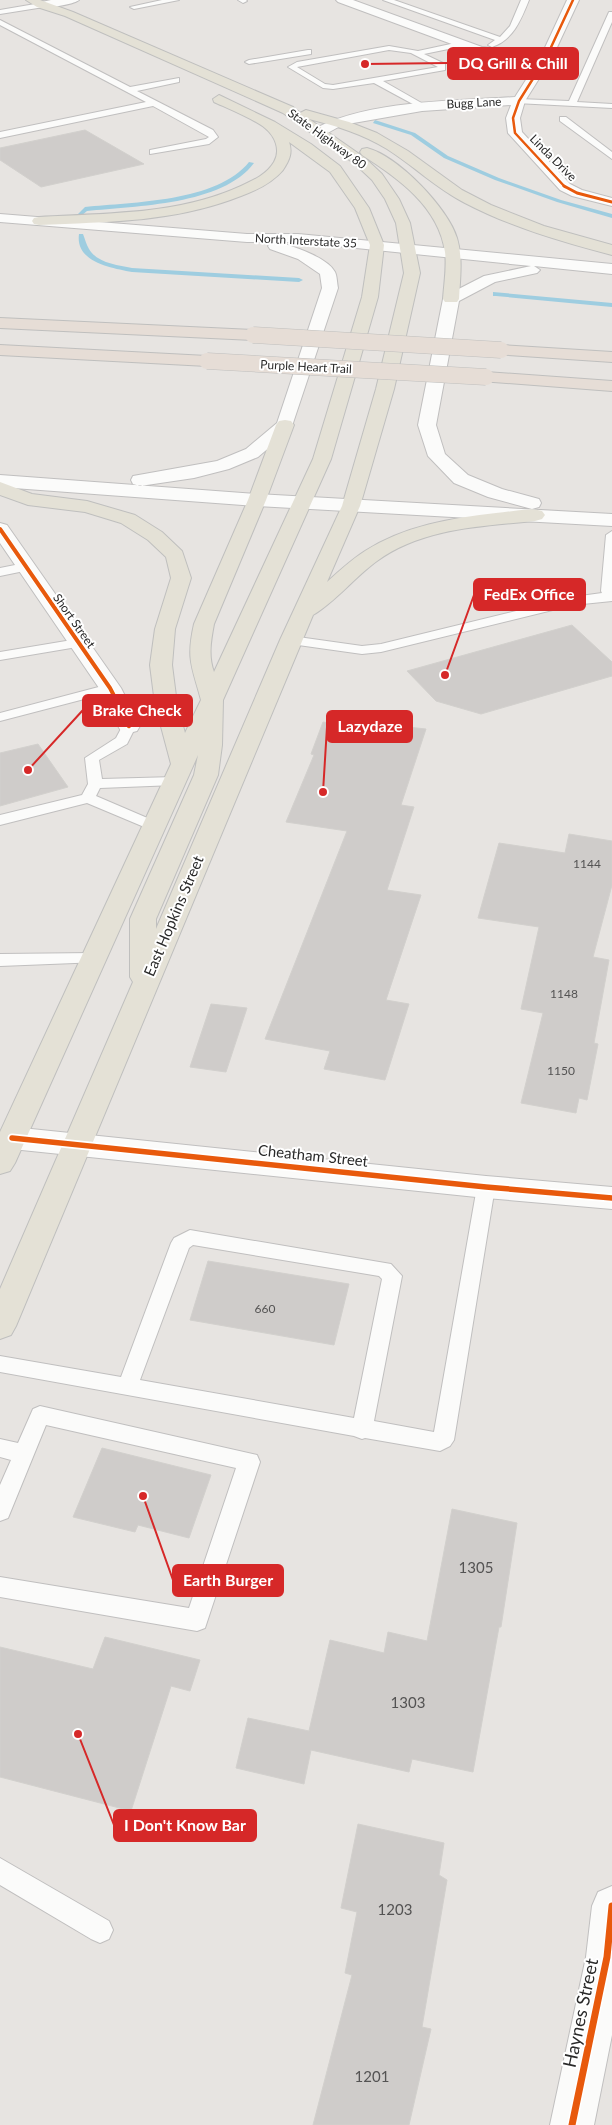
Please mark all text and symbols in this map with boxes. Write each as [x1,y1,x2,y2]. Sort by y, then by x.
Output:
callout: DQ Grill & Chill [448,48,578,79]
text: DQ Grill & Chill [458,53,568,72]
street label: Bugg Lane [446,94,502,111]
street label: State Highway 80 [285,105,369,172]
street label: Linda Drive [527,131,580,184]
street label: North Interstate 35 [255,230,357,251]
street label: Purple Heart Trail [260,357,352,376]
callout: FedEx Office [474,579,585,610]
text: FedEx Office [483,584,575,603]
street label: Short Street [50,591,99,651]
callout: Brake Check [83,695,192,726]
text: Brake Check [92,700,182,719]
callout: Lazydaze [327,711,412,742]
text: Lazydaze [338,716,403,735]
street label: East Hopkins Street [140,852,207,979]
house number: 1144 [573,856,601,871]
house number: 1148 [550,986,578,1001]
house number: 1150 [547,1063,575,1078]
street label: Cheatham Street [257,1140,370,1170]
house number: 660 [255,1301,275,1316]
house number: 1305 [459,1558,493,1576]
callout: Earth Burger [173,1565,283,1596]
text: Earth Burger [183,1570,273,1589]
house number: 1303 [391,1693,425,1711]
callout: I Don't Know Bar [114,1810,256,1841]
text: I Don't Know Bar [124,1815,246,1834]
house number: 1203 [378,1900,412,1918]
street label: Haynes Street [558,1956,602,2069]
house number: 1201 [355,2067,389,2085]

